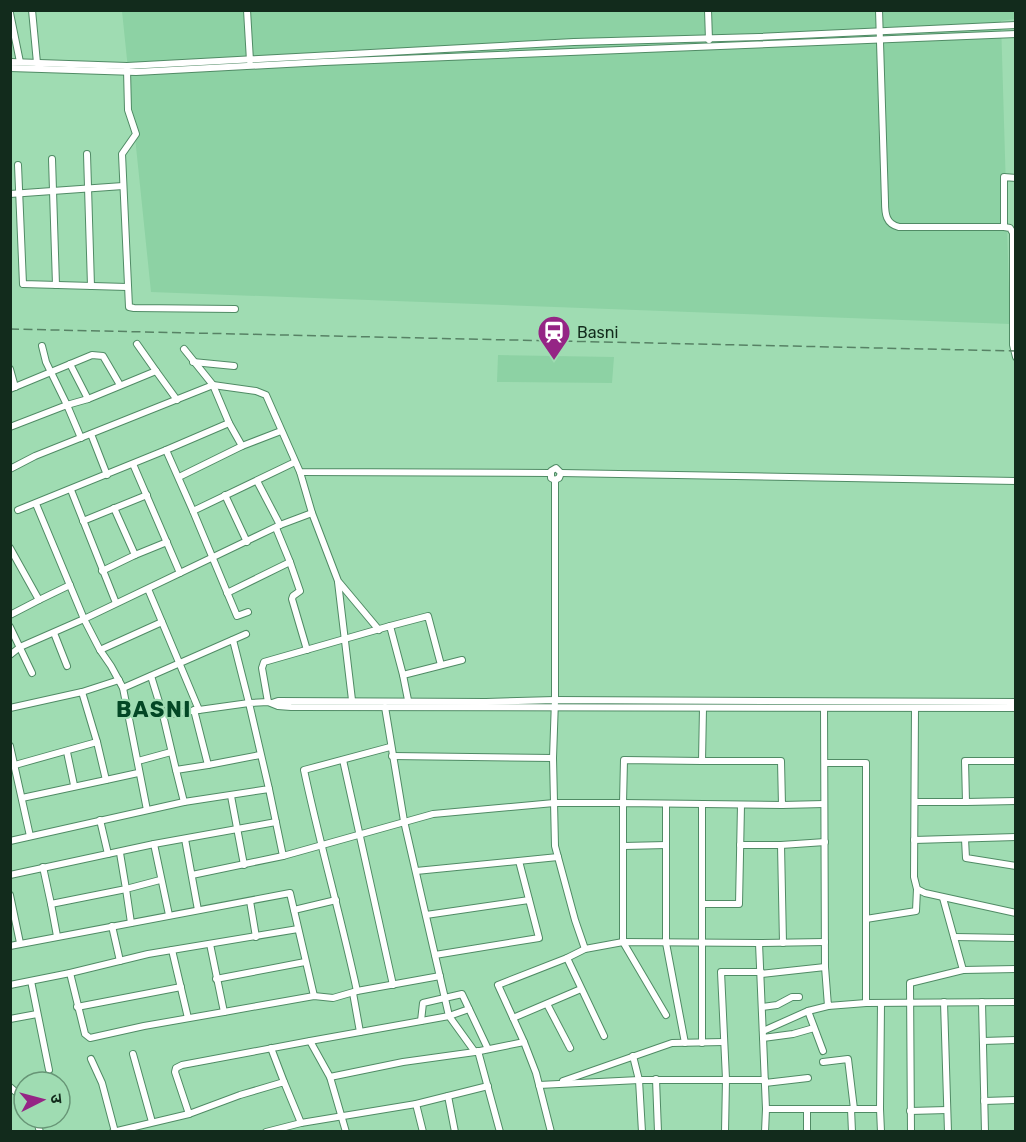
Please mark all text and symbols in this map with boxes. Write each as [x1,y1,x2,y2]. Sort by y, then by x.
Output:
station icon: Basni [536,314,572,361]
place label: Basni [577,323,618,342]
district label: BASNI [116,696,192,723]
north arrow [12,1070,72,1130]
text: उ [46,1093,66,1105]

